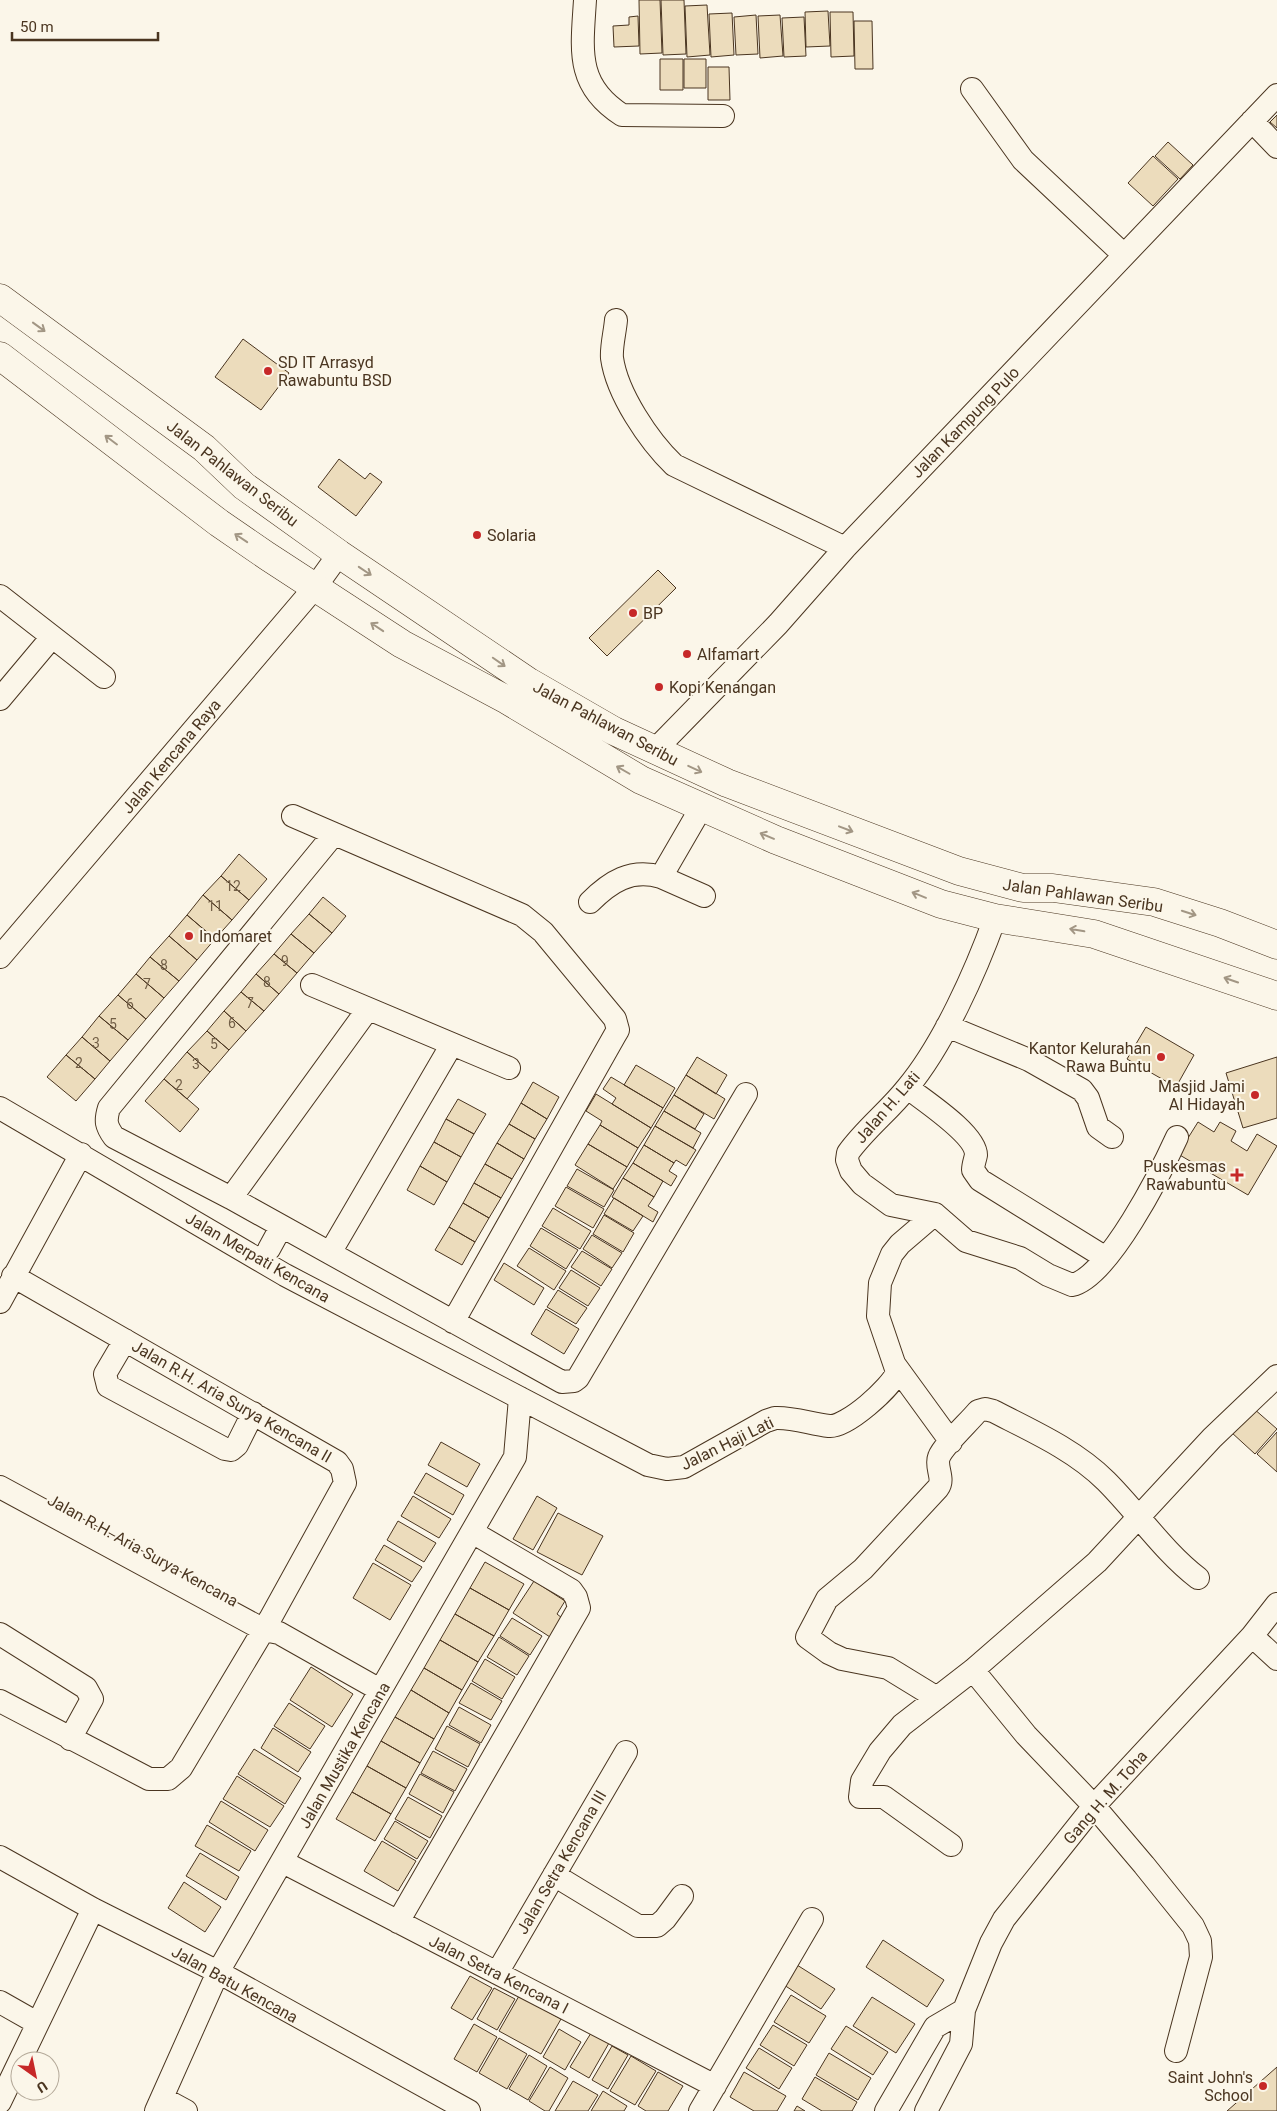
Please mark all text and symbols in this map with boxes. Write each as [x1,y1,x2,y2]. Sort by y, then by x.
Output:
scale bar [12,10,159,42]
text: 50 m [20,18,54,36]
one-way arrow [32,322,46,332]
place label: SD IT Arrasyd Rawabuntu BSD [278,353,392,390]
street label: Jalan Kampung Pulo [907,363,1023,482]
marker: SD IT Arrasyd Rawabuntu BSD [262,365,274,377]
street label: Jalan Pahlawan Seribu [163,416,302,531]
one-way arrow [105,434,118,445]
place label: Solaria [487,526,536,545]
marker: Solaria [471,529,483,541]
one-way arrow [234,533,248,543]
one-way arrow [357,566,371,576]
place label: BP [643,604,663,623]
marker: BP [627,607,639,619]
one-way arrow [370,622,384,632]
place label: Alfamart [697,645,759,664]
marker: Alfamart [681,648,693,660]
one-way arrow [492,657,506,667]
street label: Jalan Pahlawan Seribu [530,677,682,770]
place label: Kopi Kenangan [669,678,776,697]
marker: Kopi Kenangan [653,681,665,693]
street label: Jalan Kencana Raya [118,695,225,817]
one-way arrow [616,764,630,774]
one-way arrow [687,765,702,775]
one-way arrow [838,825,854,834]
one-way arrow [760,830,775,840]
street label: Jalan Pahlawan Seribu [1002,875,1164,916]
house number: 12 [225,878,241,894]
one-way arrow [911,890,927,899]
house number: 11 [207,898,223,914]
one-way arrow [1181,909,1197,919]
one-way arrow [1069,925,1085,935]
place label: Indomaret [199,927,272,946]
marker: Indomaret [183,930,195,942]
house number: 9 [281,953,289,969]
house number: 8 [160,957,168,973]
house number: 8 [263,974,271,990]
one-way arrow [1224,975,1239,984]
house number: 7 [143,976,151,992]
house number: 7 [246,995,254,1011]
house number: 6 [126,996,134,1012]
house number: 6 [228,1015,236,1031]
house number: 5 [109,1016,117,1032]
house number: 3 [92,1035,100,1051]
house number: 5 [210,1036,218,1052]
place label: Kantor Kelurahan Rawa Buntu [1029,1039,1151,1076]
marker: Kantor Kelurahan Rawa Buntu [1155,1051,1167,1063]
house number: 2 [75,1055,83,1071]
house number: 3 [192,1056,200,1072]
street label: Jalan H. Lati [851,1068,924,1147]
house number: 2 [175,1077,183,1093]
place label: Masjid Jami Al Hidayah [1158,1077,1245,1114]
marker: Masjid Jami Al Hidayah [1249,1089,1261,1101]
place label: Puskesmas Rawabuntu [1143,1157,1226,1194]
marker: Puskesmas Rawabuntu [1230,1168,1244,1182]
street label: Jalan Merpati Kencana [182,1208,333,1307]
street label: Jalan R.H. Aria Surya Kencana II [128,1336,335,1467]
street label: Jalan Haji Lati [678,1413,777,1474]
street label: Jalan R.H. Aria Surya Kencana [44,1490,241,1611]
street label: Jalan Mustika Kencana [295,1679,394,1832]
street label: Gang H. M. Toha [1059,1746,1151,1848]
street label: Jalan Setra Kencana III [513,1787,610,1937]
street label: Jalan Setra Kencana I [426,1931,572,2018]
street label: Jalan Batu Kencana [168,1942,301,2027]
north arrow [10,2051,60,2101]
place label: Saint John's School [1168,2068,1253,2105]
text: U [34,2078,50,2096]
marker: Saint John's School [1257,2080,1269,2092]

